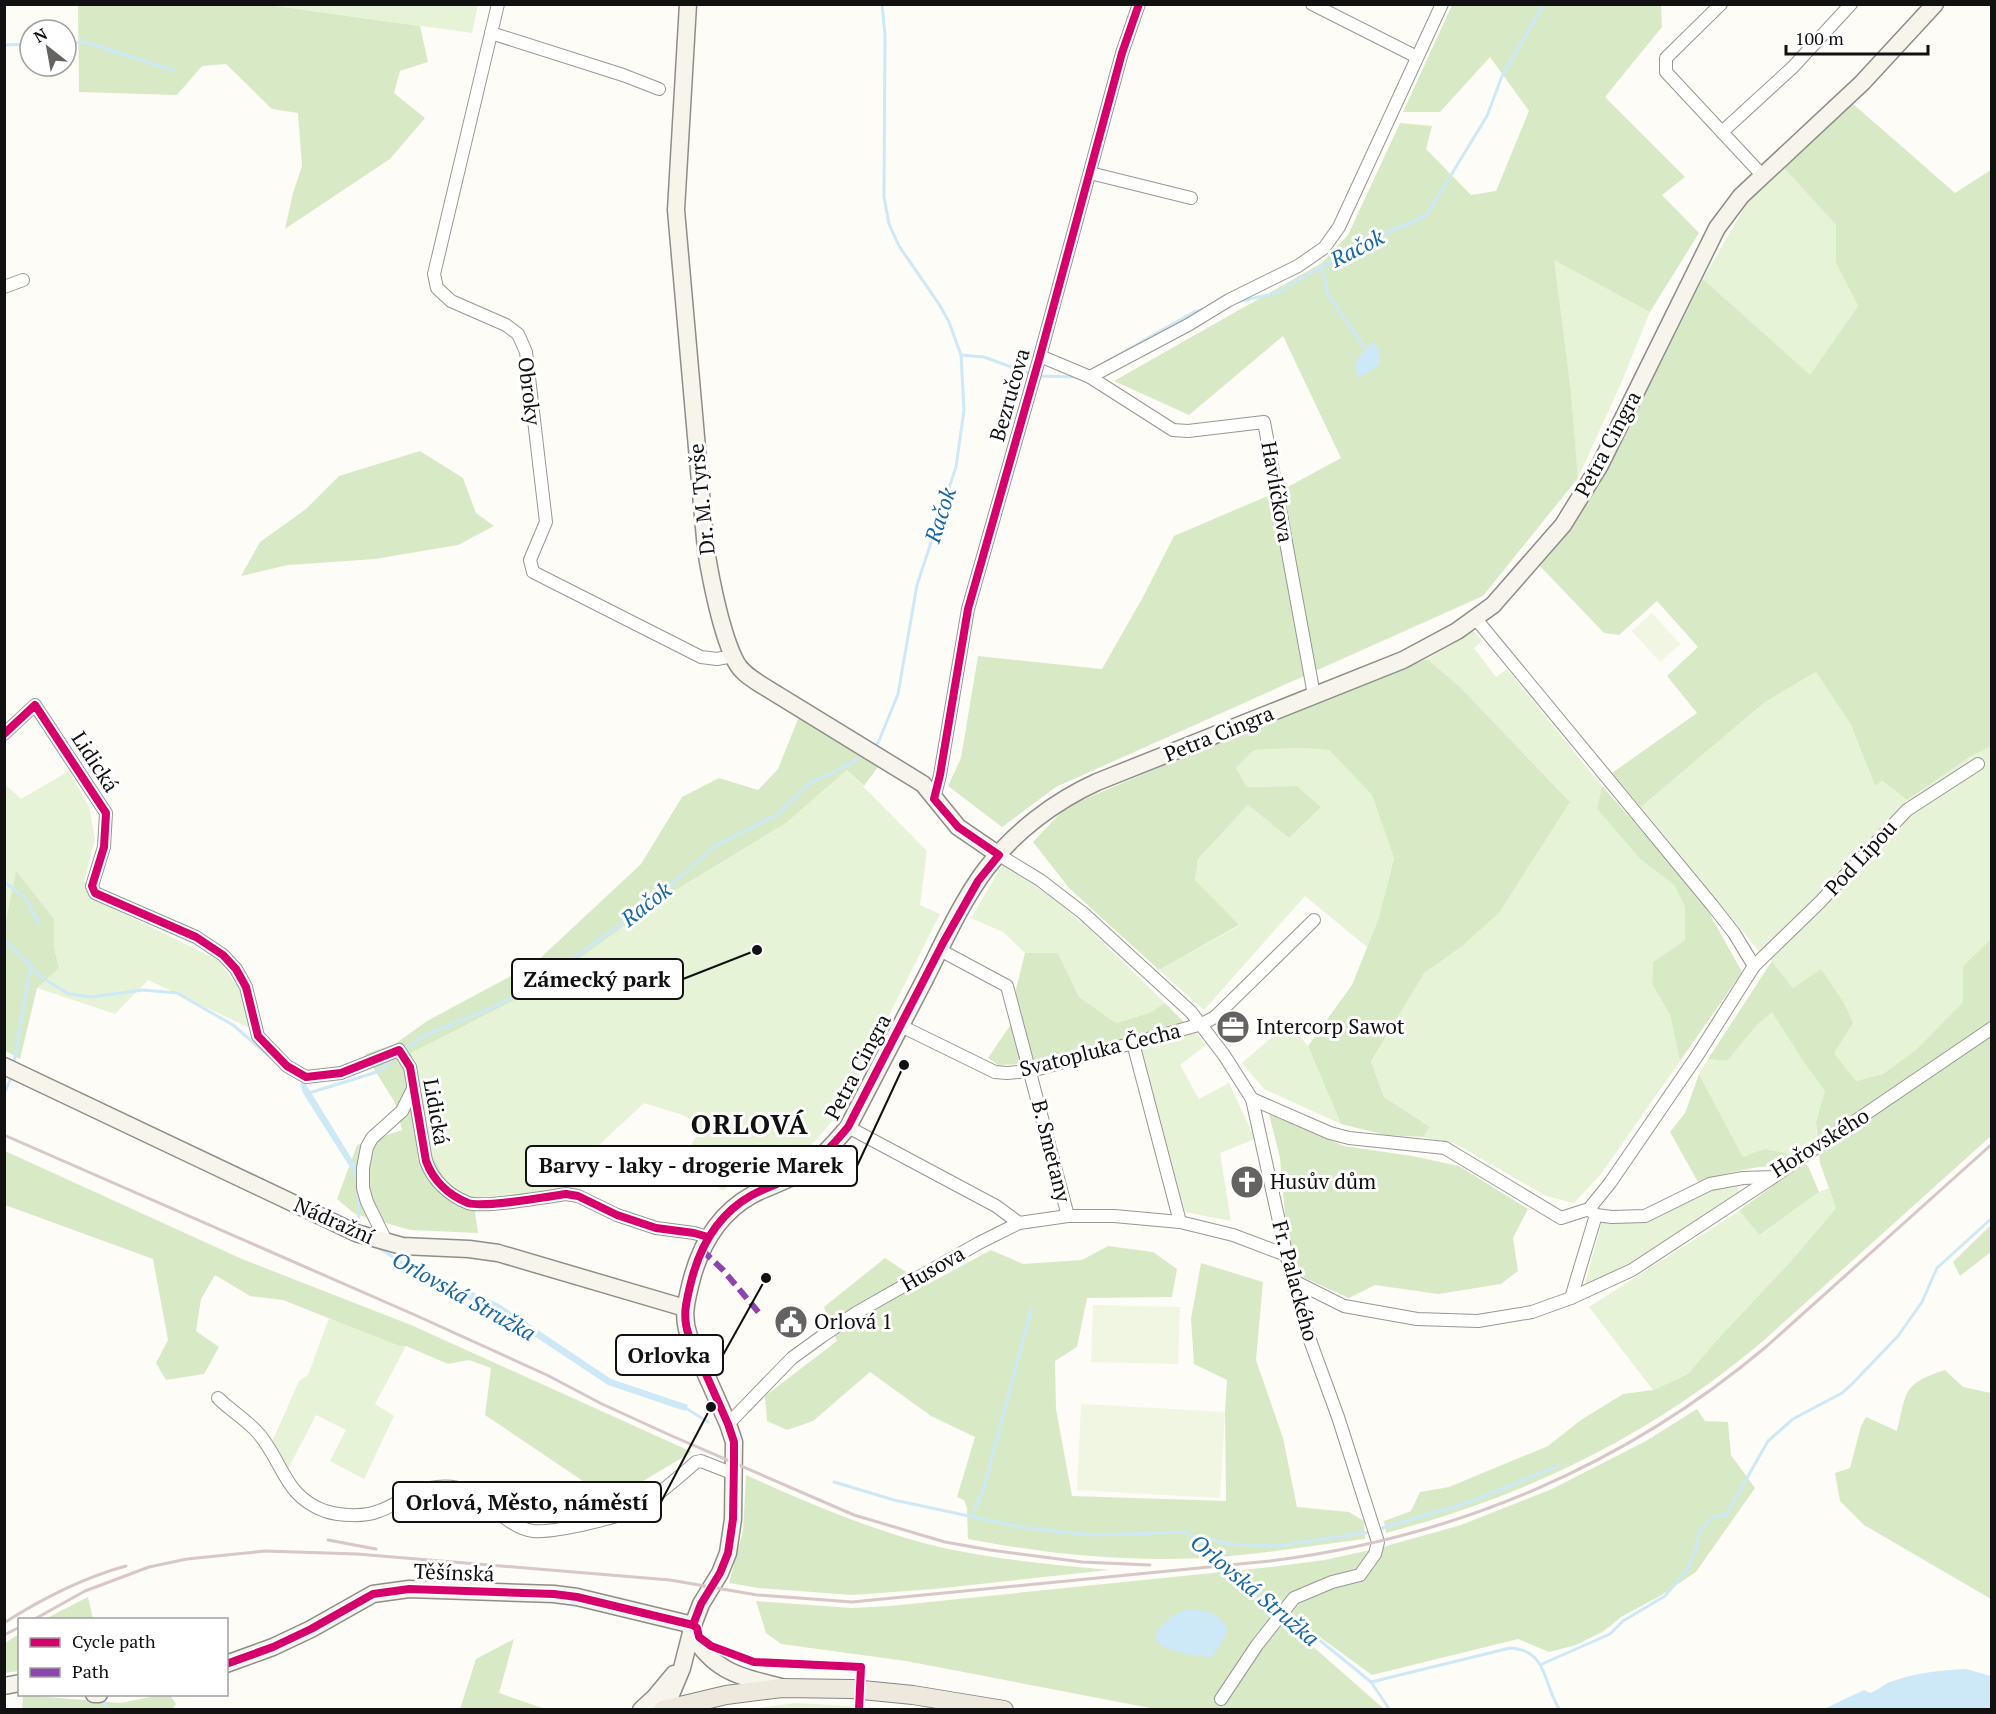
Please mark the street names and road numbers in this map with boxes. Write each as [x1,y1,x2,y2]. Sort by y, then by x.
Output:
street label: Bezručova [982,345,1036,444]
street label: Obroky [512,355,548,427]
street label: Petra Cingra [1568,385,1647,501]
street label: Havlíčkova [1255,439,1301,545]
street label: Dr. M. Tyrše [681,442,721,556]
street label: Petra Cingra [1160,698,1278,768]
street label: Lidická [66,726,126,798]
street label: Pod Lipou [1818,814,1902,901]
street label: Petra Cingra [818,1008,897,1124]
street label: Svatopluka Čecha [1016,1015,1184,1083]
street label: Lidická [417,1076,457,1148]
street label: B. Smetany [1026,1097,1078,1205]
street label: Hořovského [1765,1101,1874,1183]
street label: Nádražní [290,1190,380,1251]
street label: Fr. Palackého [1266,1217,1325,1344]
street label: Husova [896,1239,970,1297]
street label: Těšínská [413,1557,495,1587]

